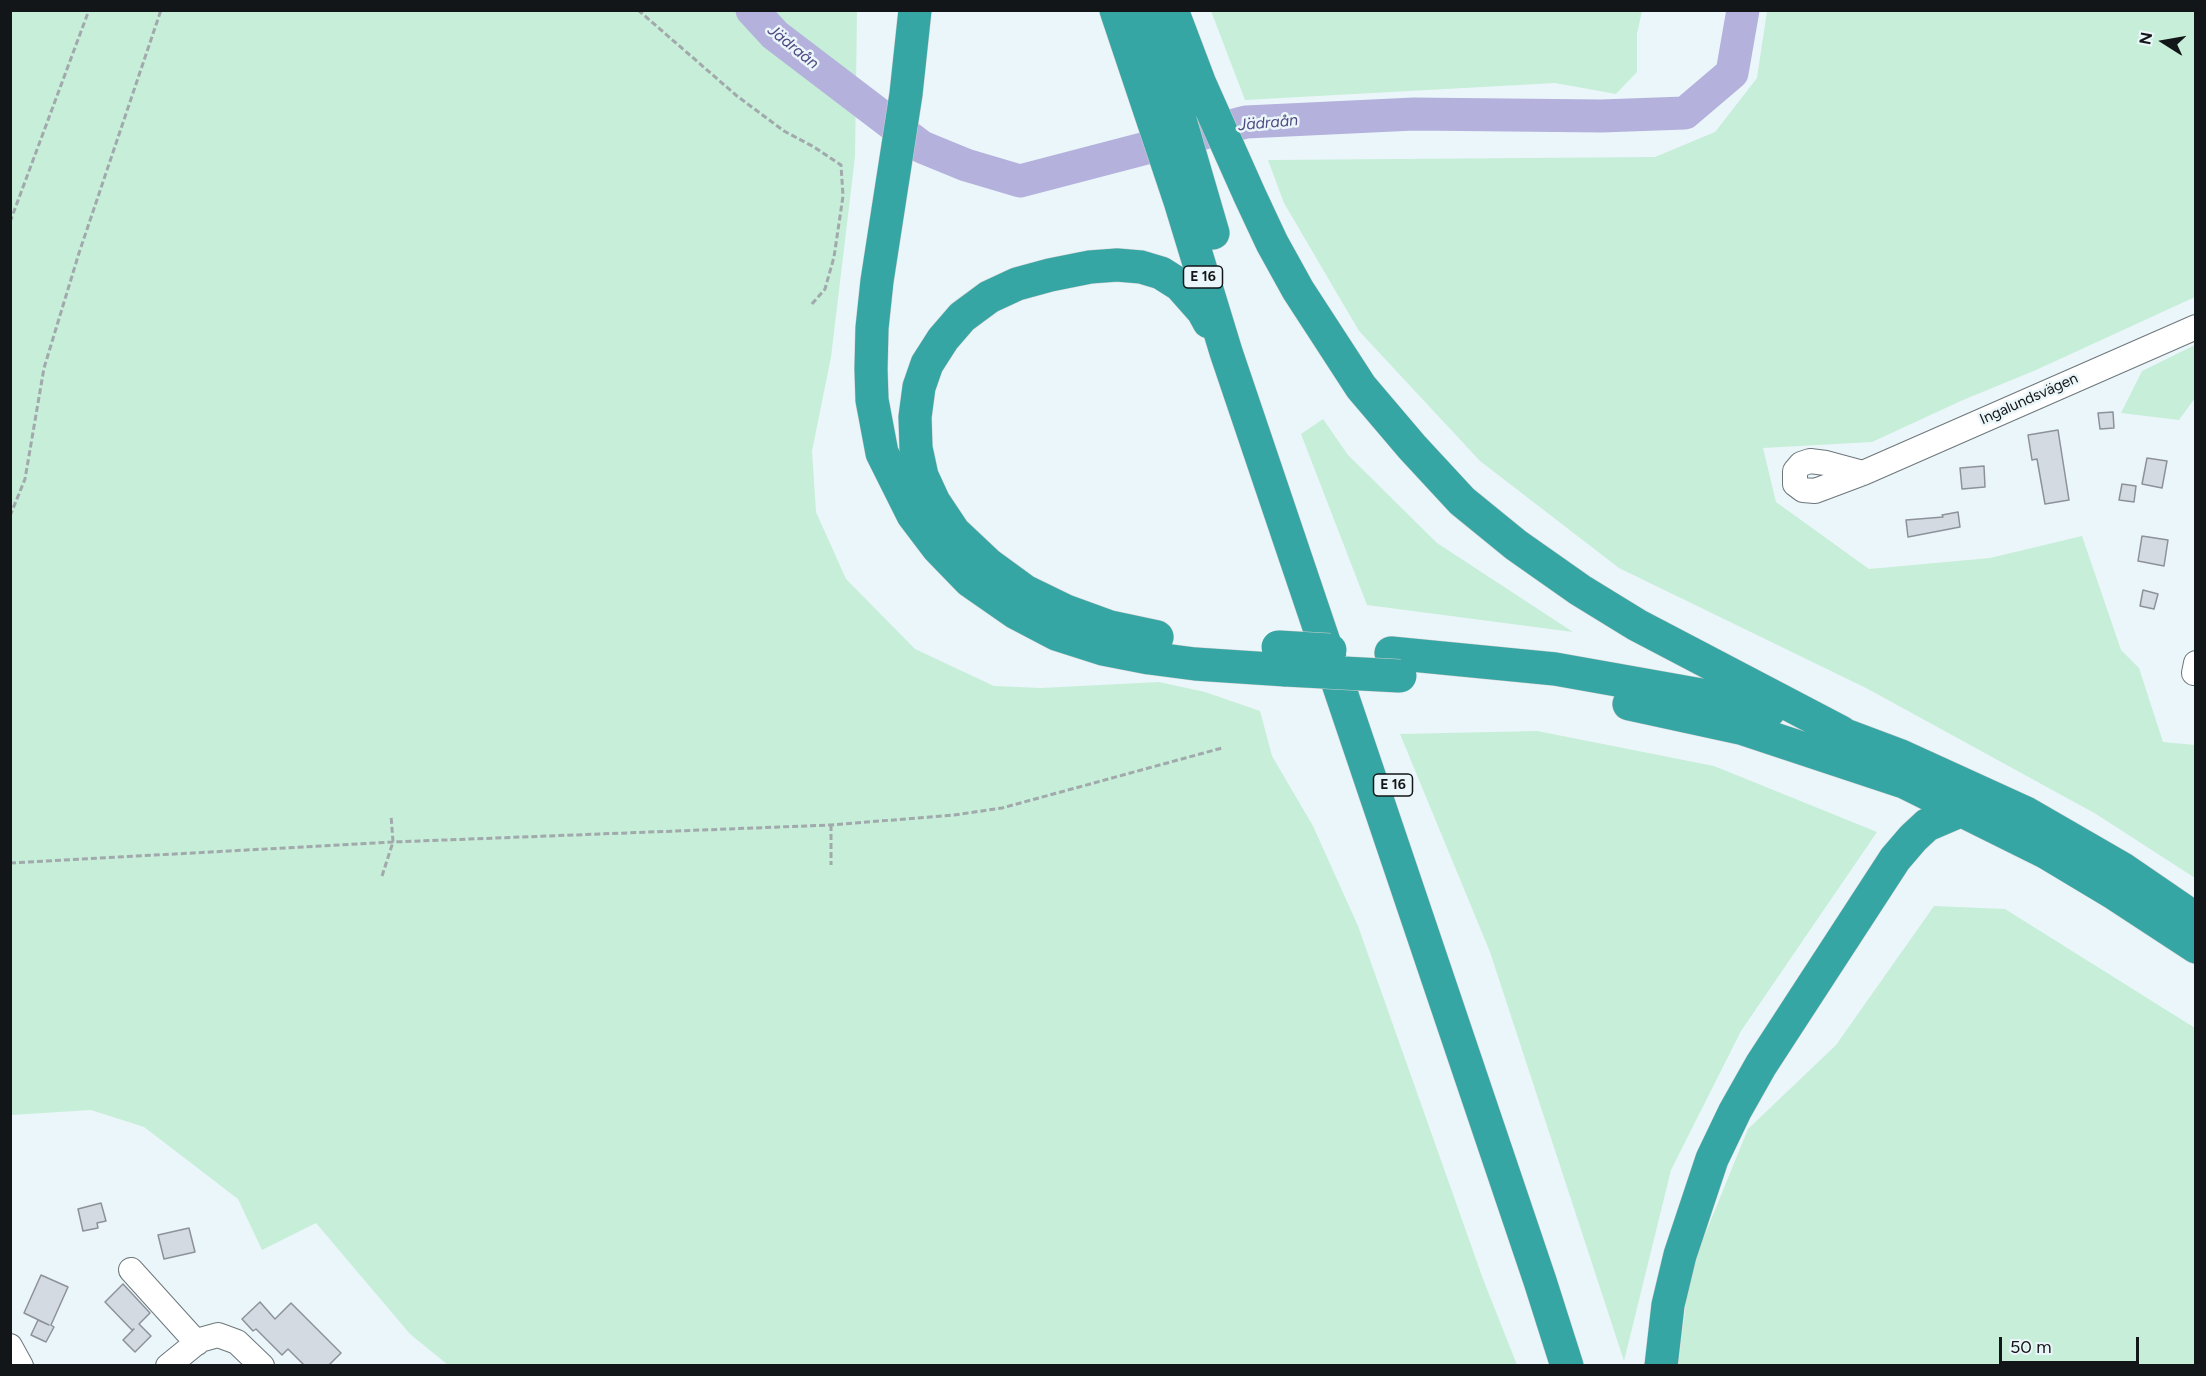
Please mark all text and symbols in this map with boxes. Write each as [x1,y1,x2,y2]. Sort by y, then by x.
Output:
north arrow [2134,12,2194,72]
water label: Jädraån [764,21,822,73]
text: N [2135,31,2156,46]
water label: Jädraån [1237,111,1299,135]
road number: E 16 [1184,266,1222,288]
street label: Ingalundsvägen [1977,369,2081,429]
road number: E 16 [1374,774,1412,796]
scale bar [2002,1325,2142,1363]
text: 50 m [2010,1336,2052,1358]

